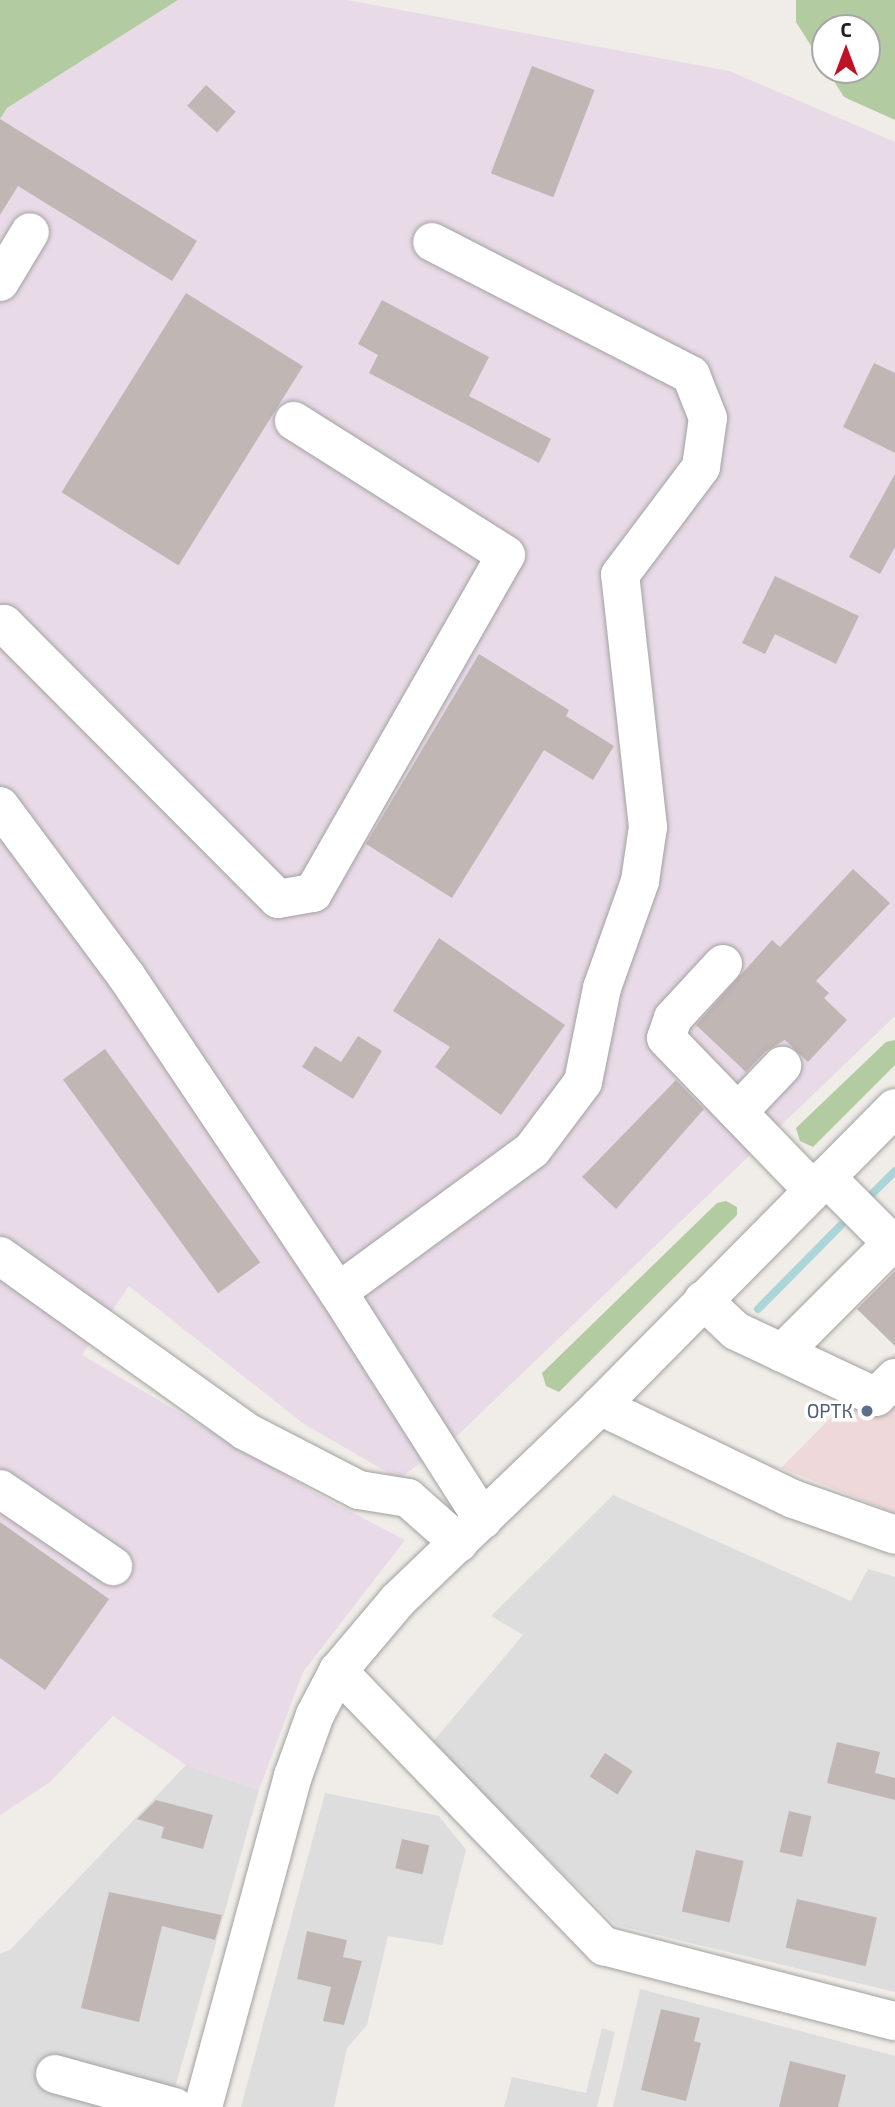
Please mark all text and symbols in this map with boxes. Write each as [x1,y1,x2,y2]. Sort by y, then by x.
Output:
north arrow [811,14,881,84]
text: С [840,18,852,41]
place label: ОРТК [807,1400,853,1422]
marker: ОРТК [859,1403,875,1419]

